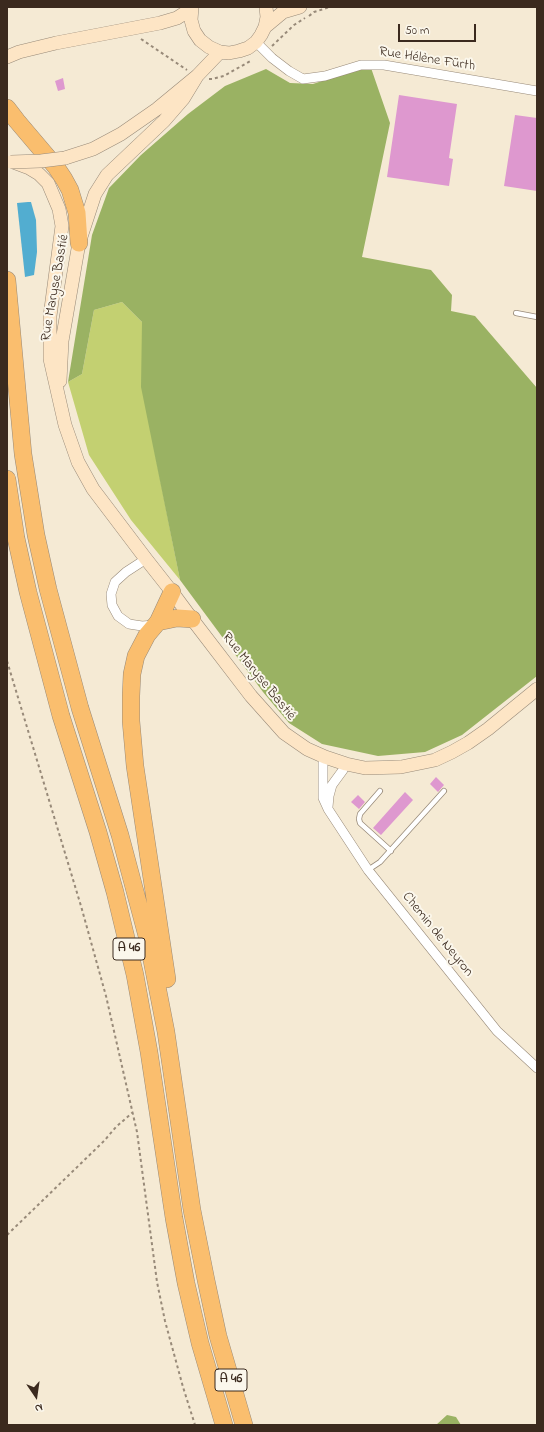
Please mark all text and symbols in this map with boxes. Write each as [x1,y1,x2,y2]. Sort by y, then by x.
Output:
scale bar [400,16,478,42]
text: 50 m [405,22,429,40]
street label: Rue Hélène Fürth [378,44,476,76]
street label: Rue Maryse Bastié [38,233,74,343]
street label: Rue Maryse Bastié [217,630,299,724]
street label: Chemin de Neyron [398,889,476,981]
road number: A 46 [113,938,145,960]
road number: A 46 [215,1369,247,1391]
north arrow [16,1376,56,1416]
text: N [33,1399,44,1416]

